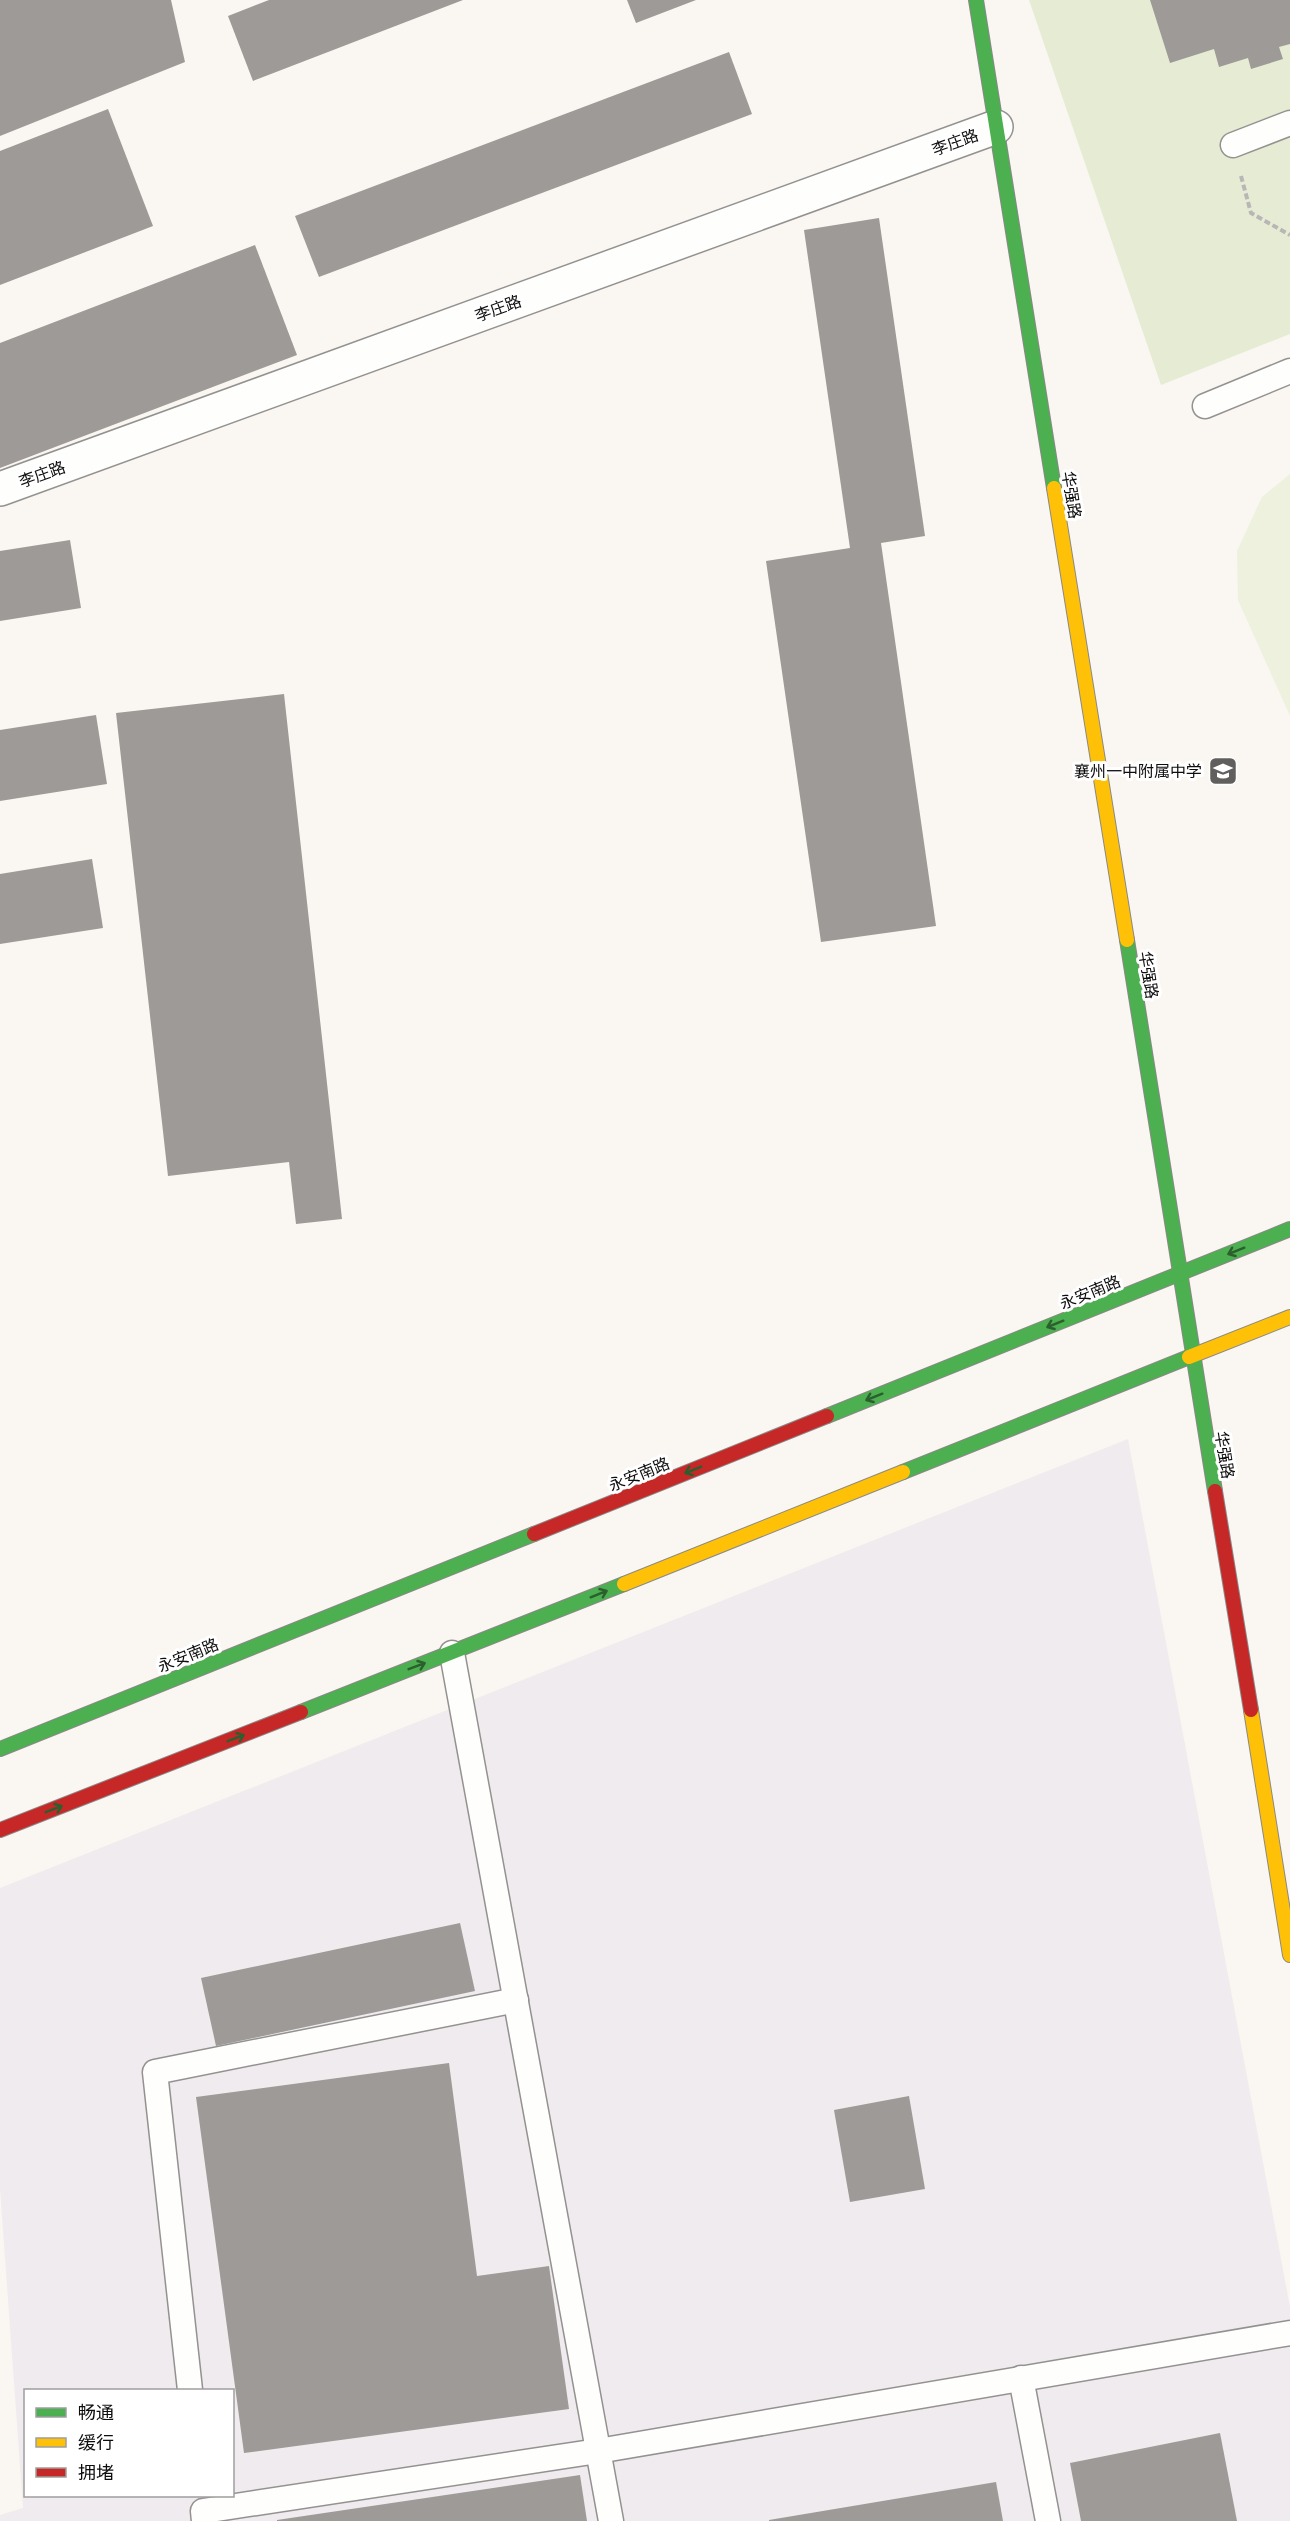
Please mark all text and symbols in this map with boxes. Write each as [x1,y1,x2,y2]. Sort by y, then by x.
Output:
street label: 李庄路 [928,122,981,161]
street label: 李庄路 [471,288,524,327]
street label: 李庄路 [15,454,68,493]
street label: 华强路 [1057,469,1089,520]
school or university icon: 襄州一中附属中学 [1207,755,1239,787]
place label: 襄州一中附属中学 [1074,758,1202,782]
street label: 华强路 [1134,949,1166,1000]
one-way arrow [1227,1246,1246,1257]
street label: 永安南路 [1055,1268,1124,1314]
one-way arrow [1046,1319,1065,1330]
one-way arrow [865,1392,884,1403]
street label: 华强路 [1210,1429,1242,1480]
street label: 永安南路 [604,1450,673,1496]
one-way arrow [685,1465,703,1476]
one-way arrow [589,1588,607,1599]
street label: 永安南路 [153,1631,222,1677]
one-way arrow [408,1660,426,1671]
one-way arrow [226,1731,245,1742]
one-way arrow [45,1803,63,1814]
legend [24,2389,234,2497]
text: 畅通 [78,2398,114,2424]
text: 缓行 [78,2428,114,2454]
text: 拥堵 [78,2458,114,2484]

